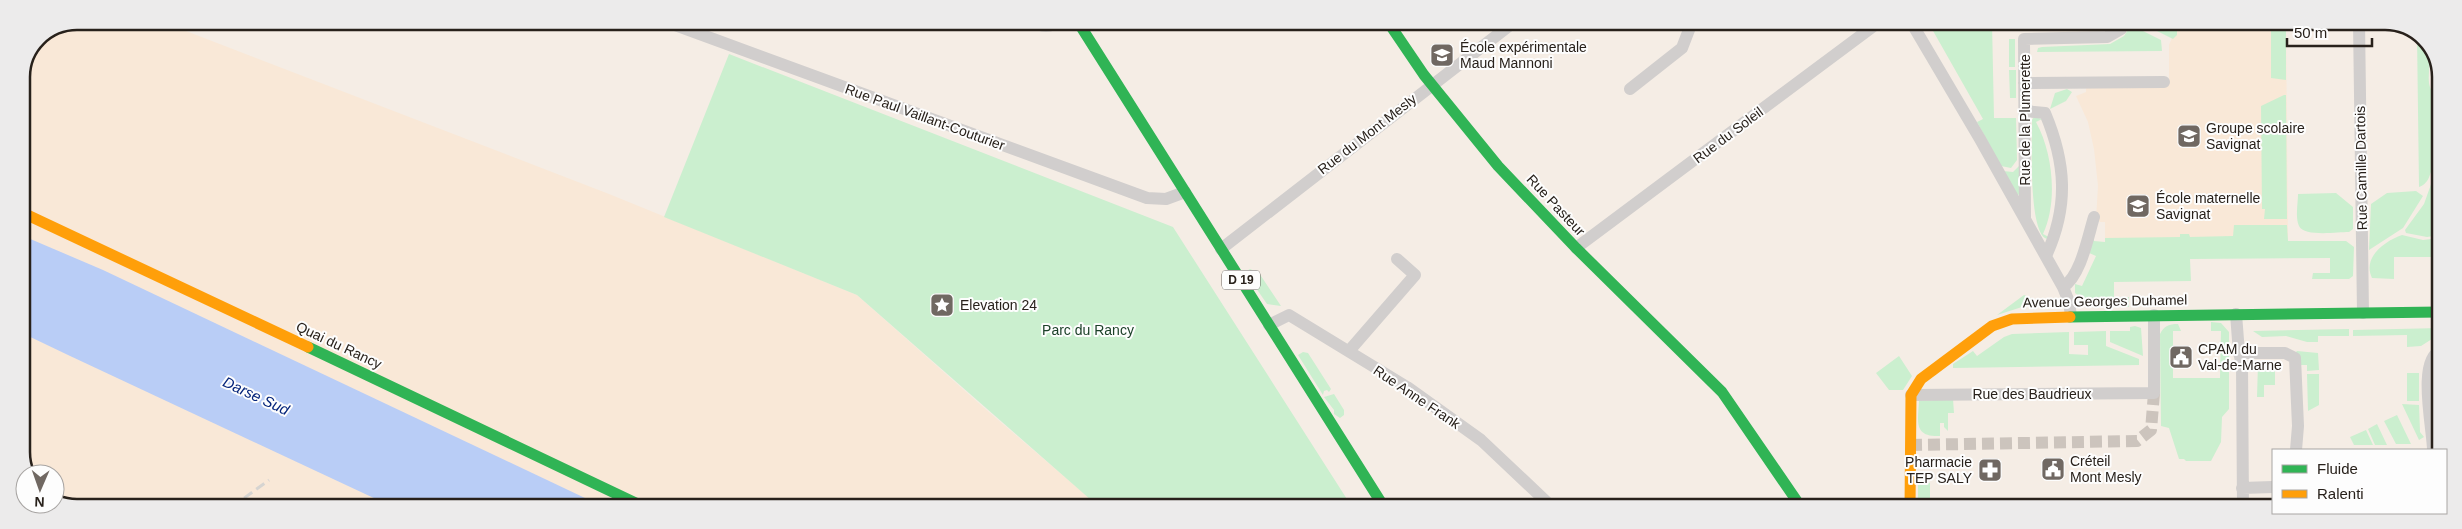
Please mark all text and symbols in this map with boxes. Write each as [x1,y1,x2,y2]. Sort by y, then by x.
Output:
scale bar [2287,15,2372,47]
text: 50 m [2294,24,2327,41]
place label: École expérimentale Maud Mannoni [1460,39,1587,71]
school or university icon: École expérimentale Maud Mannoni [1429,42,1455,68]
street label: Rue de la Plumerette [2017,54,2033,186]
street label: Rue Paul Vaillant-Couturier [843,81,1007,153]
street label: Rue du Mont Mesly [1315,91,1419,177]
street label: Rue du Soleil [1690,104,1766,166]
street label: Rue Camille Dartois [2352,106,2370,230]
place label: Groupe scolaire Savignat [2206,120,2305,152]
school or university icon: Groupe scolaire Savignat [2176,123,2202,149]
street label: Rue Pasteur [1524,171,1589,239]
place label: École maternelle Savignat [2156,190,2260,222]
school or university icon: École maternelle Savignat [2125,193,2151,219]
road number: D 19 [1222,270,1260,290]
place icon: Elevation 24 [929,292,955,318]
street label: Avenue Georges Duhamel [2023,292,2187,310]
place label: Elevation 24 [960,297,1037,313]
street label: Quai du Rancy [294,318,384,372]
park label: Parc du Rancy [1042,322,1134,338]
place label: CPAM du Val-de-Marne [2198,341,2282,373]
public building icon: CPAM du Val-de-Marne [2168,344,2194,370]
street label: Rue Anne Frank [1371,362,1464,432]
water label: Darse Sud [221,373,293,419]
street label: Rue des Baudrieux [1972,386,2092,402]
legend [2272,449,2447,514]
place label: Créteil Mont Mesly [2070,453,2142,485]
place label: Pharmacie TEP SALY [1905,454,1973,486]
public building icon: Créteil Mont Mesly [2040,456,2066,482]
pharmacy icon: Pharmacie TEP SALY [1977,457,2003,483]
text: Fluide [2317,460,2358,477]
north arrow [15,464,65,514]
text: Ralenti [2317,485,2364,502]
text: N [34,494,45,510]

